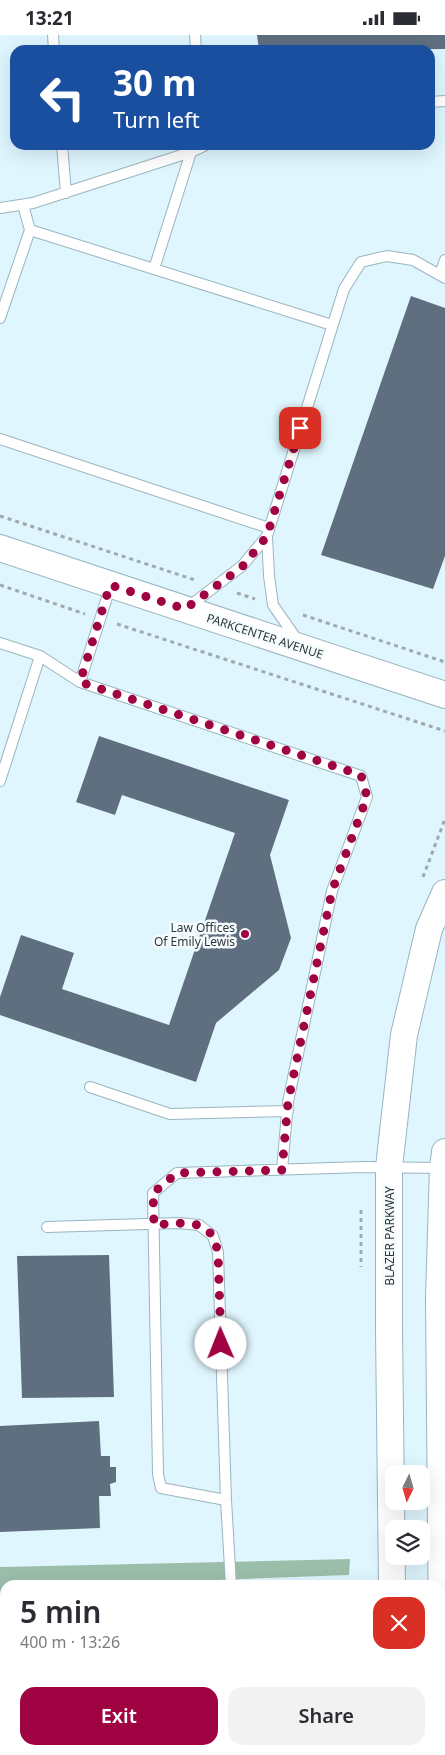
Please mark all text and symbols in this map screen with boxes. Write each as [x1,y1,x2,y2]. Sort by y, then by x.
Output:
text: 13:21 [25,5,74,31]
text: 30 m [113,59,196,106]
icon: left [30,65,95,130]
text: Turn left [113,104,200,134]
pin [279,407,321,449]
icon: arrive [286,414,314,442]
street label: PARKCENTER AVENUE [204,609,326,663]
place label: Law Offices Of Emily Lewis [154,919,235,950]
marker: Law Offices Of Emily Lewis [239,928,251,940]
street label: BLAZER PARKWAY [381,1186,398,1286]
position arrow [194,1317,246,1369]
north arrow [385,1465,430,1510]
map controls [385,1465,430,1565]
button: layers [385,1520,430,1565]
text: 5 min [20,1591,101,1632]
button: close [373,1597,425,1649]
text: 400 m · 13:26 [20,1631,120,1653]
button: Exit [20,1687,218,1745]
button: Share [228,1687,425,1745]

